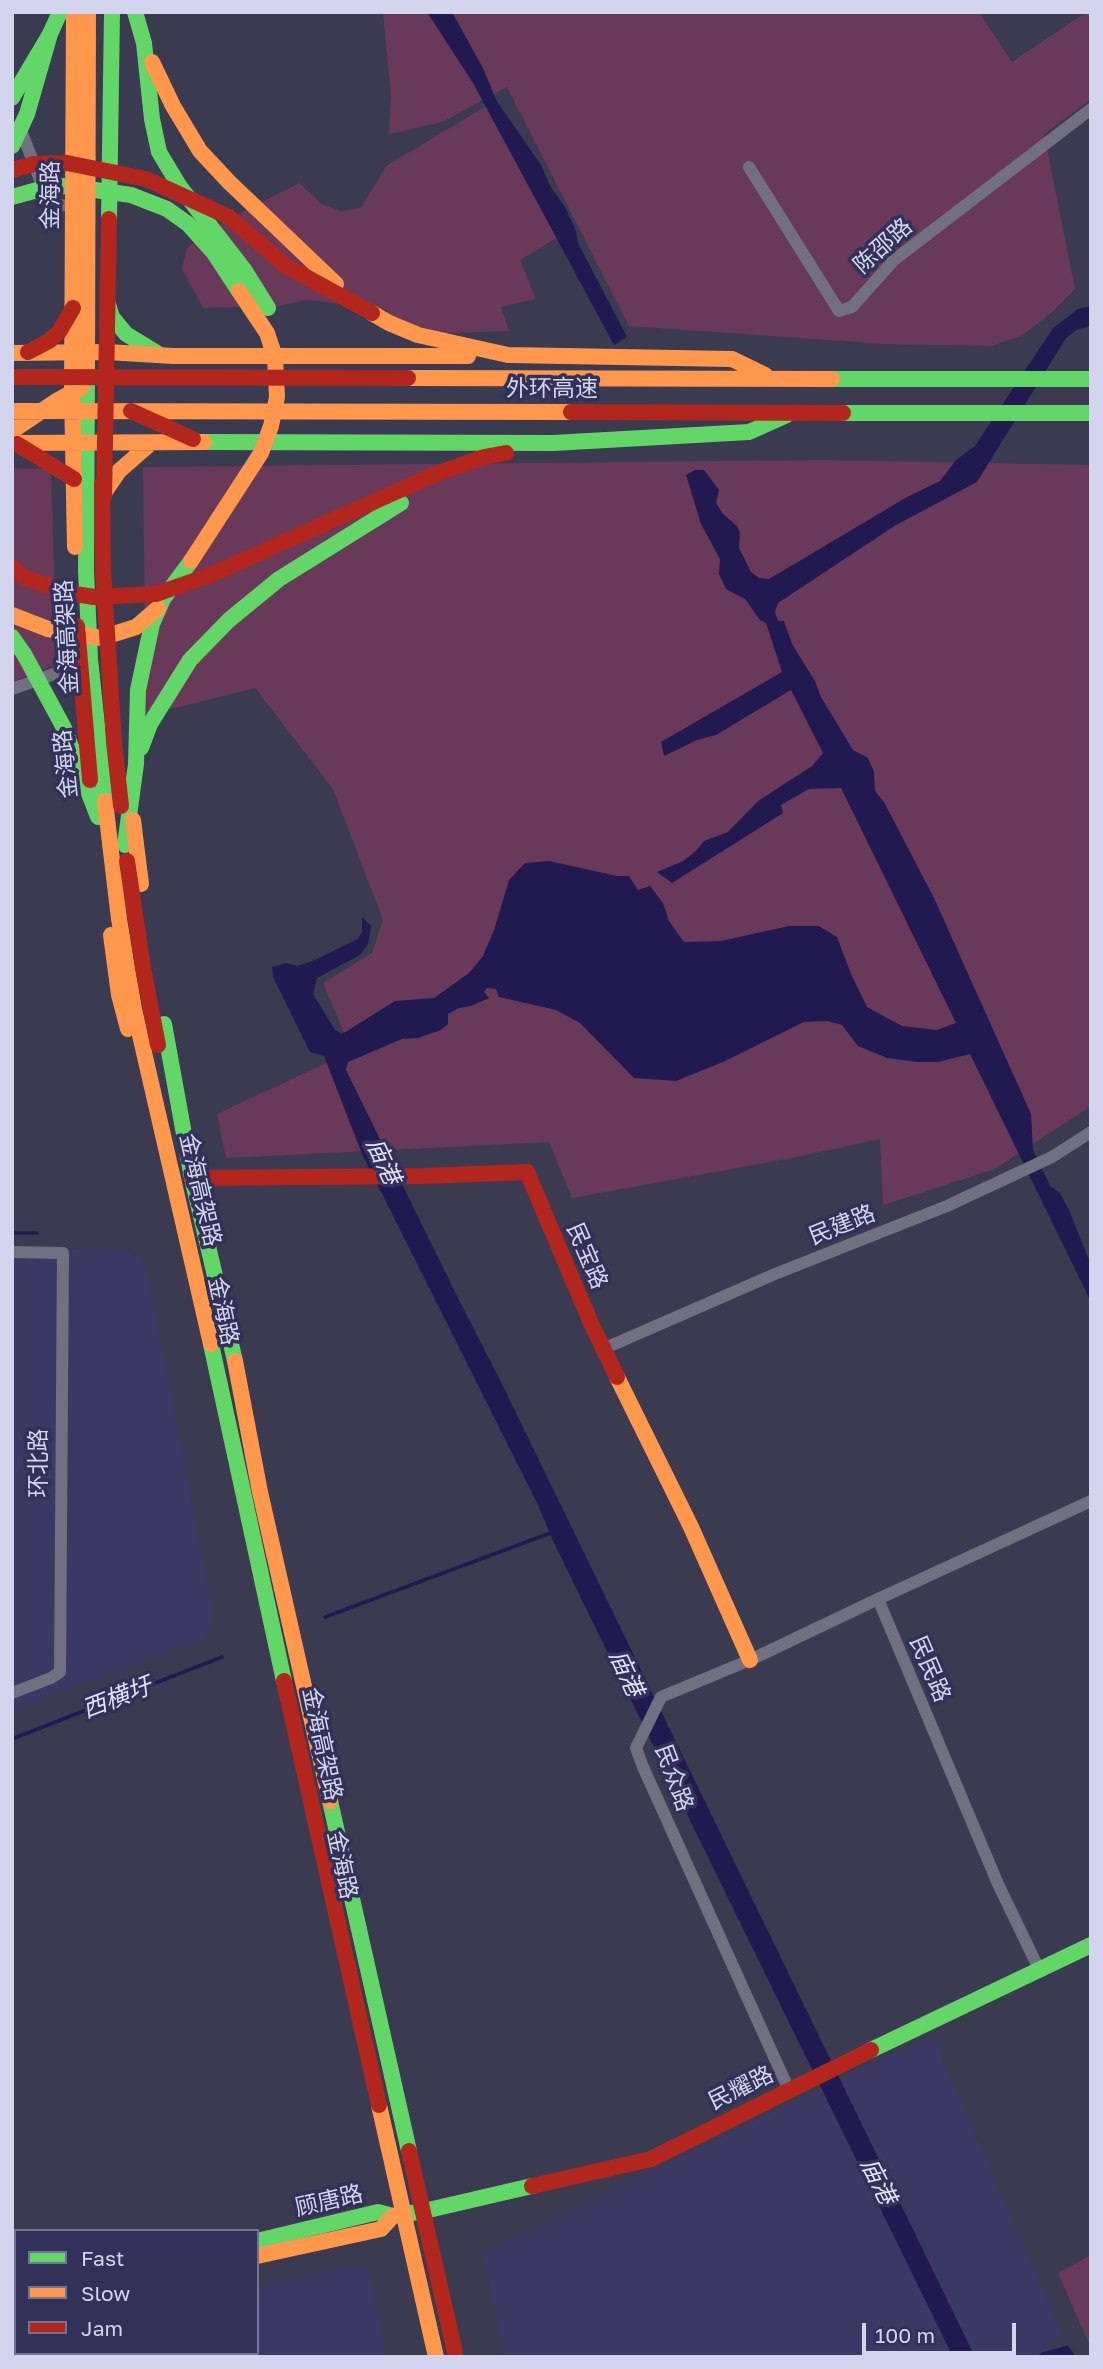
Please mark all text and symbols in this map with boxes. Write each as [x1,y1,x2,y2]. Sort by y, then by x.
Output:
street label: 金海路 [37,161,65,229]
street label: 陈邵路 [848,213,918,279]
street label: 外环高速 [506,375,598,403]
street label: 金海高架路 [50,579,84,695]
street label: 金海路 [49,728,83,800]
street label: 金海高架路 [174,1131,226,1249]
water label: 庙港 [360,1133,406,1189]
street label: 民建路 [805,1199,879,1251]
street label: 民宝路 [561,1219,613,1293]
street label: 金海路 [202,1274,244,1348]
street label: 环北路 [25,1429,53,1497]
street label: 民民路 [904,1632,956,1706]
water label: 庙港 [603,1645,649,1701]
water label: 西横圩 [78,1672,156,1724]
street label: 金海高架路 [297,1685,347,1803]
street label: 民众路 [649,1741,699,1815]
street label: 金海路 [321,1828,363,1902]
street label: 民耀路 [704,2060,778,2116]
water label: 庙港 [854,2153,902,2209]
street label: 顾唐路 [292,2180,366,2222]
legend [14,2229,259,2355]
text: Fast [81,2245,124,2271]
text: Slow [81,2280,130,2306]
scale bar [865,2310,1019,2354]
text: Jam [81,2315,123,2341]
text: 100 m [875,2322,935,2348]

